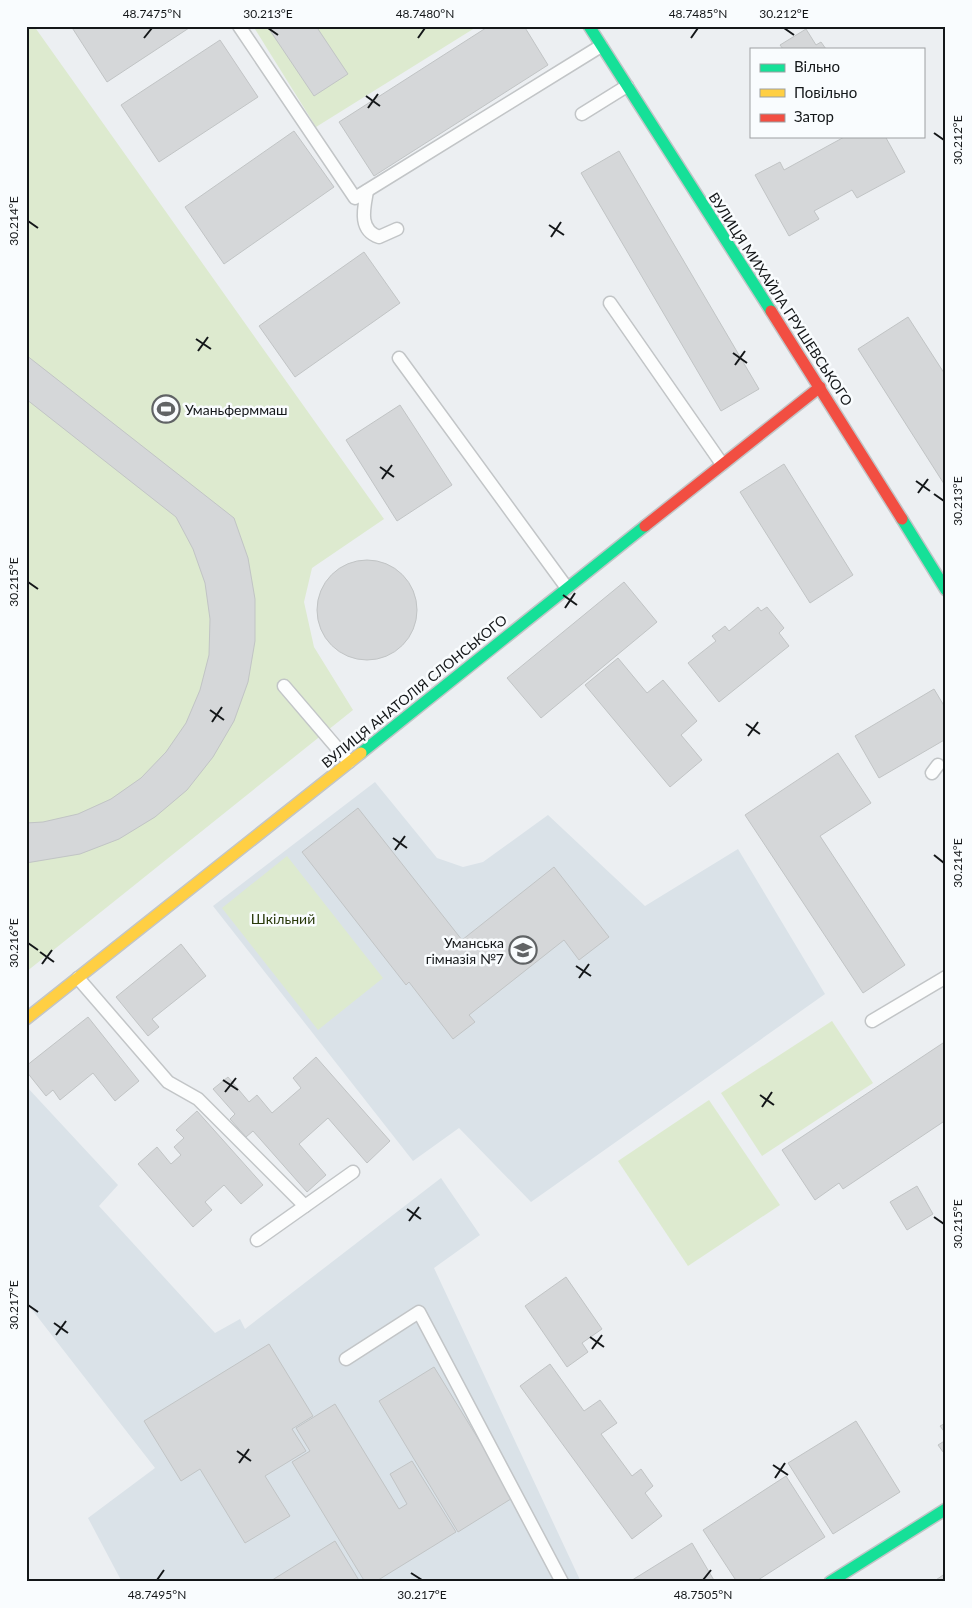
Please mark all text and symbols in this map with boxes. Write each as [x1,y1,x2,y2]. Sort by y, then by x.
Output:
text: 48.7475°N [123,6,181,21]
text: 30.213°E [243,6,293,21]
text: 48.7480°N [396,6,454,21]
text: 48.7485°N [669,6,727,21]
text: 30.212°E [759,6,809,21]
legend [750,48,924,138]
text: Вільно [794,57,840,75]
text: Повільно [794,83,857,101]
text: Затор [794,107,834,125]
text: 30.212°E [950,115,965,165]
street label: ВУЛИЦЯ МИХАЙЛА ГРУШЕВСЬКОГО [706,189,856,409]
text: 30.214°E [6,196,21,246]
sports icon: Уманьферммаш [151,394,181,424]
place label: Уманьферммаш [185,401,288,418]
text: 30.213°E [950,476,965,526]
text: 30.215°E [6,557,21,607]
street label: ВУЛИЦЯ АНАТОЛІЯ СЛОНСЬКОГО [318,611,510,771]
text: 30.214°E [950,838,965,888]
park label: Шкільний [251,910,315,927]
text: 30.216°E [6,918,21,968]
place label: Уманська гімназія №7 [426,934,504,967]
school or university icon: Уманська гімназія №7 [508,935,538,965]
text: 30.215°E [950,1199,965,1249]
text: 30.217°E [6,1280,21,1330]
text: 48.7495°N [128,1587,186,1602]
text: 30.217°E [397,1587,447,1602]
text: 48.7505°N [674,1587,732,1602]

